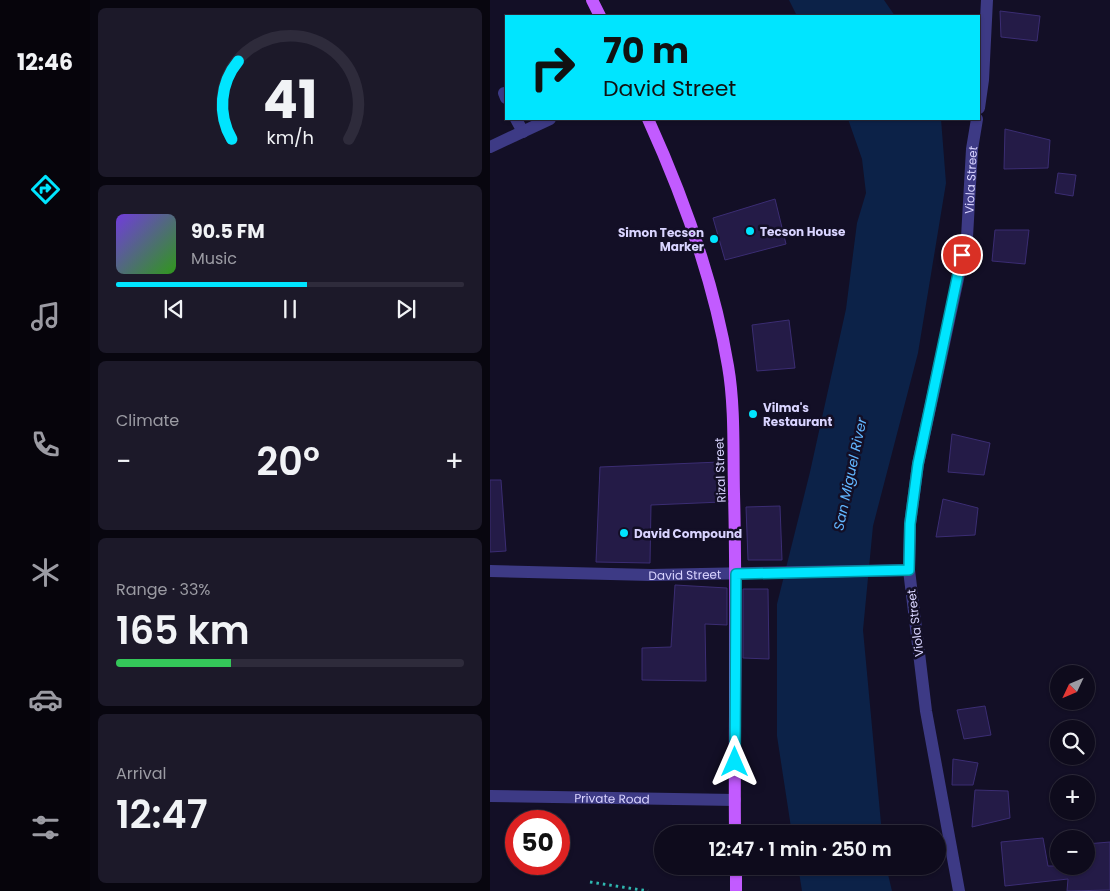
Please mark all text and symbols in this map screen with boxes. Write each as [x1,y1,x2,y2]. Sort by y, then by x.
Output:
text: 70 m [603,26,689,75]
icon: right [520,35,585,100]
text: 12:46 [17,47,73,78]
text: 41 [263,63,317,136]
text: David Street [603,73,736,104]
text: km/h [266,125,314,150]
street label: Viola Street [960,144,981,214]
icon: directions [28,172,63,207]
text: 90.5 FM [191,218,265,245]
place label: Tecson House [760,223,846,240]
place label: Simon Tecson Marker [618,224,704,255]
marker: Tecson House [744,225,756,237]
marker: Simon Tecson Marker [708,233,720,245]
pin [941,234,983,276]
icon: arrive [948,241,976,269]
text: Music [191,247,237,270]
icon: previous [160,295,188,323]
icon: pause [276,295,304,323]
icon: next [392,295,420,323]
icon: music [28,299,63,334]
place label: Vilma's Restaurant [763,399,832,430]
marker: Vilma's Restaurant [747,408,759,420]
text: Climate [116,409,179,432]
water label: San Miguel River [828,415,872,532]
icon: phone [28,427,63,462]
text: 20° [257,435,320,488]
street label: Rizal Street [710,437,730,503]
text: − [116,442,131,481]
text: + [445,442,464,481]
place label: David Compound [634,525,742,542]
marker: David Compound [618,527,630,539]
icon: climate [28,555,63,590]
street label: David Street [648,565,722,584]
text: Range · 33% [116,578,210,601]
street label: Viola Street [902,588,928,658]
text: 165 km [116,604,250,657]
north arrow [1050,665,1095,710]
map controls [1050,665,1095,875]
icon: car [28,682,63,717]
button: search [1050,720,1095,765]
position arrow [708,735,760,787]
text: Arrival [116,762,166,785]
button: + [1050,775,1095,820]
text: 12:47 [116,788,208,841]
street label: Private Road [574,789,650,807]
icon: filters [28,810,63,845]
speed limit sign: 50 [505,810,570,875]
button: − [1050,830,1095,875]
text: 12:47 · 1 min · 250 m [708,836,892,863]

